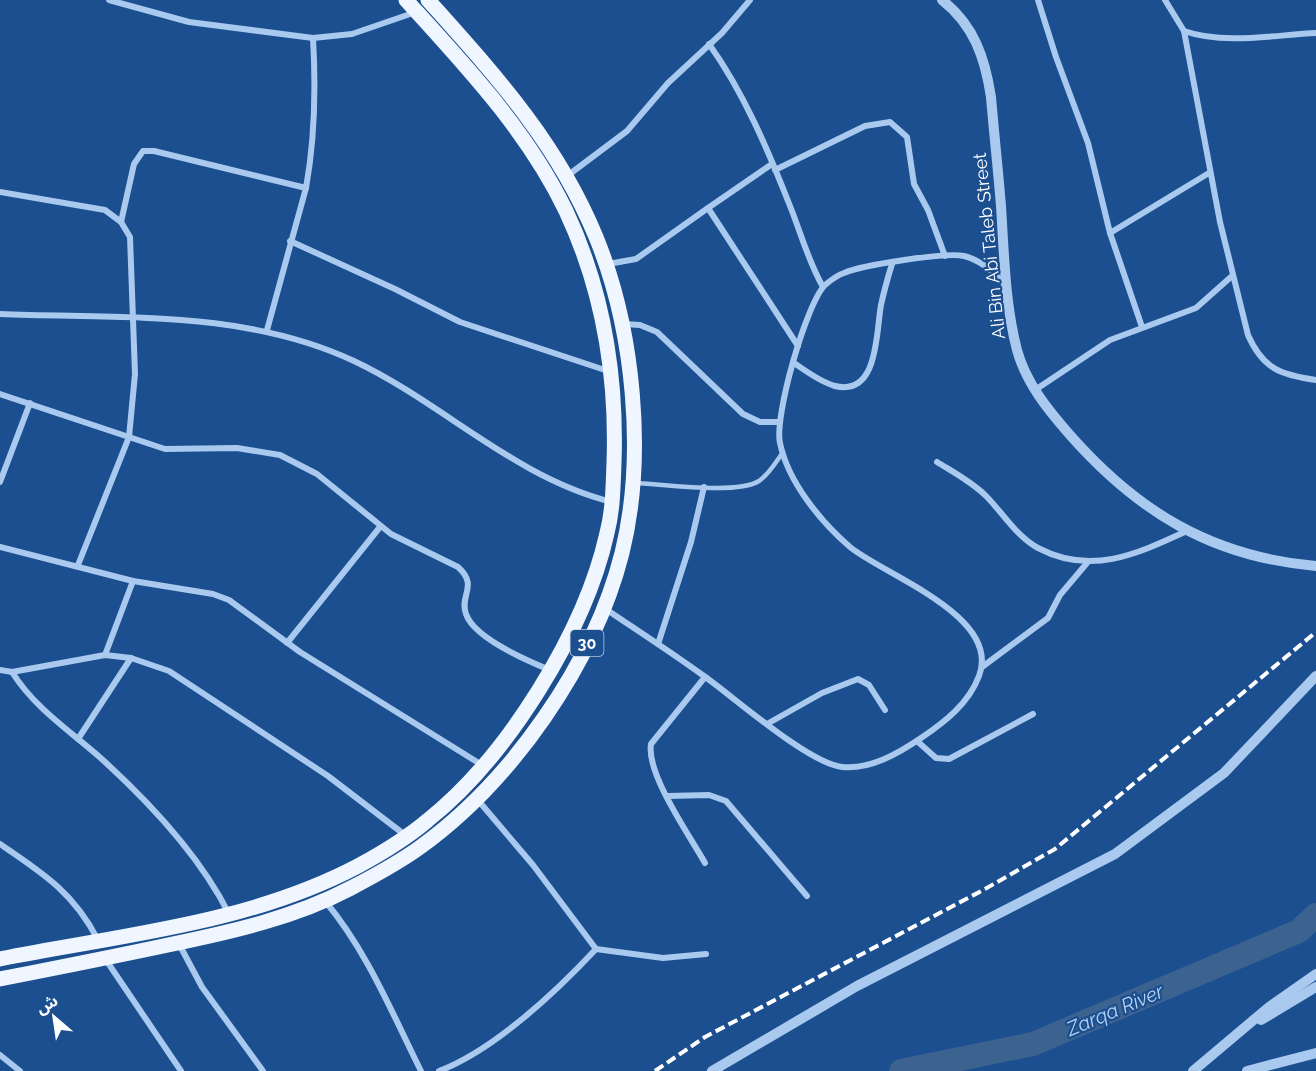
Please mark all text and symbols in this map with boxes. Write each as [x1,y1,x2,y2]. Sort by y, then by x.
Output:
street label: Ali Bin Abi Taleb Street [969,152,1009,340]
road number: 30 [570,630,604,656]
water label: Zarqa River [1062,978,1168,1042]
north arrow [24,987,84,1047]
text: ش [33,991,61,1018]

